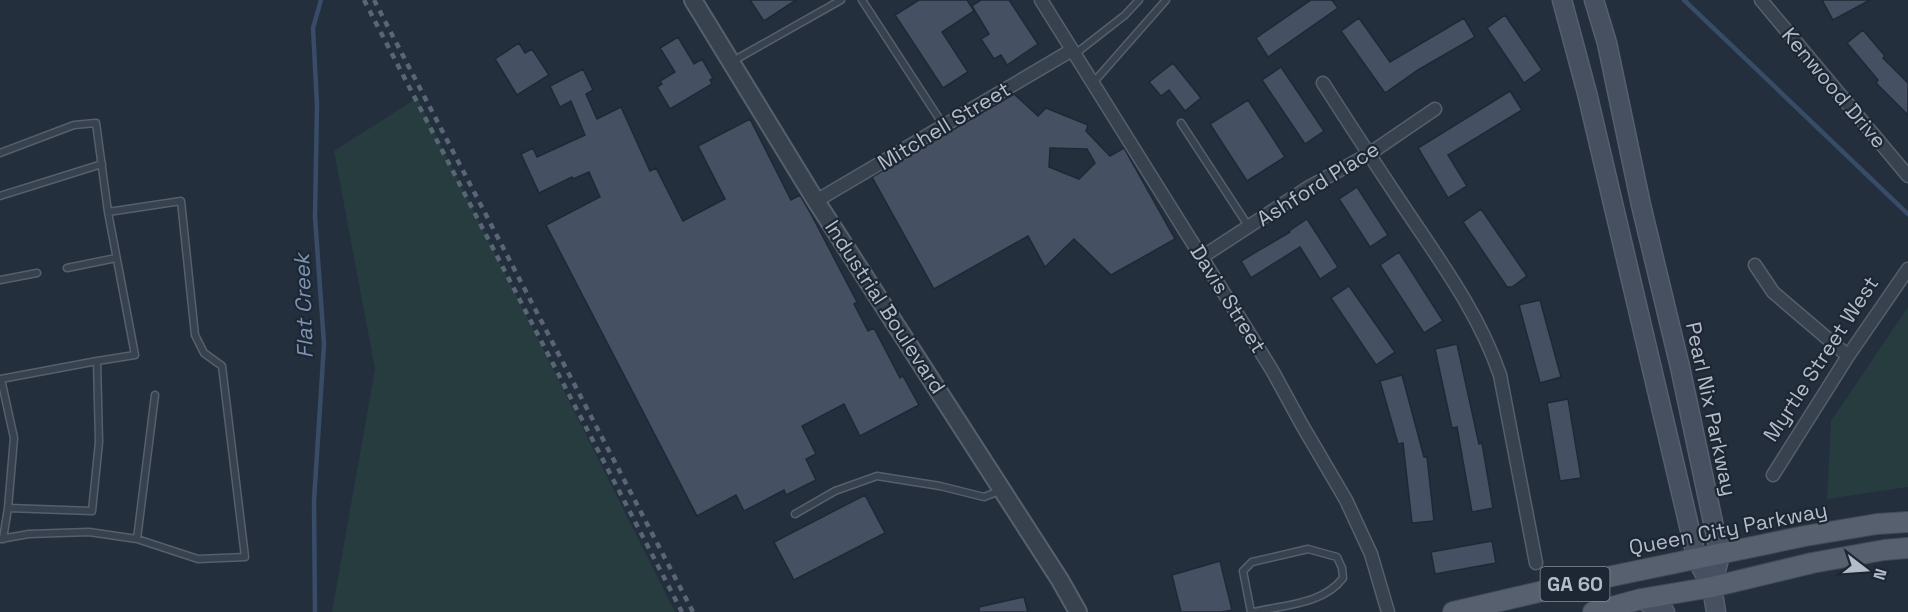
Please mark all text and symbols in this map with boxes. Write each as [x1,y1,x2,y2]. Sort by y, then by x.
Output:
street label: Kenwood Drive [1776,22,1893,154]
street label: Mitchell Street [872,75,1015,176]
street label: Ashford Place [1251,135,1384,232]
street label: Industrial Boulevard [819,215,952,399]
street label: Davis Street [1185,240,1272,358]
water label: Flat Creek [287,251,319,359]
street label: Myrtle Street West [1757,271,1884,447]
street label: Pearl Nix Parkway [1680,319,1743,498]
street label: Queen City Parkway [1626,496,1829,561]
north arrow [1836,540,1896,600]
text: N [1868,566,1891,582]
road number: GA 60 [1540,567,1610,601]

